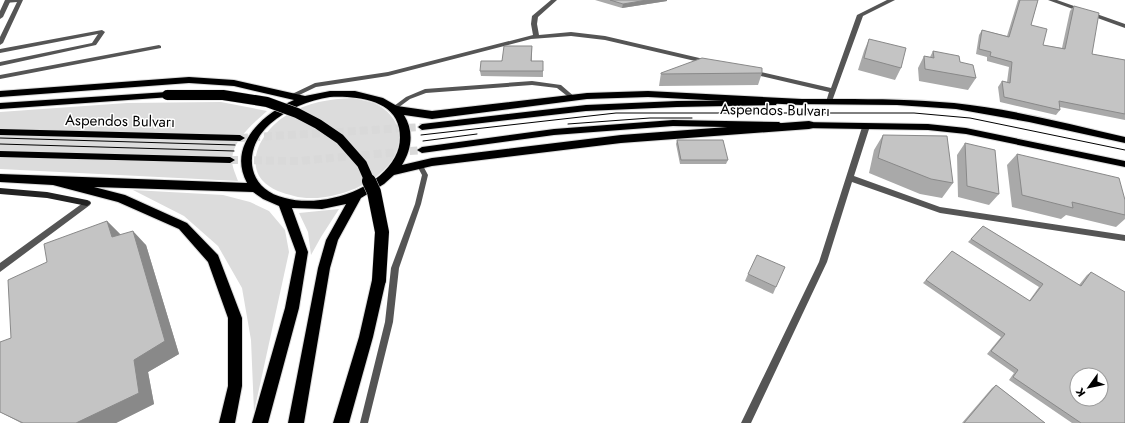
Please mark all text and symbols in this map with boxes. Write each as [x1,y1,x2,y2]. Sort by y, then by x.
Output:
street label: Aspendos Bulvarı [720,98,830,122]
street label: Aspendos Bulvarı [65,109,175,133]
north arrow [1069,367,1109,407]
text: K [1072,385,1089,400]

